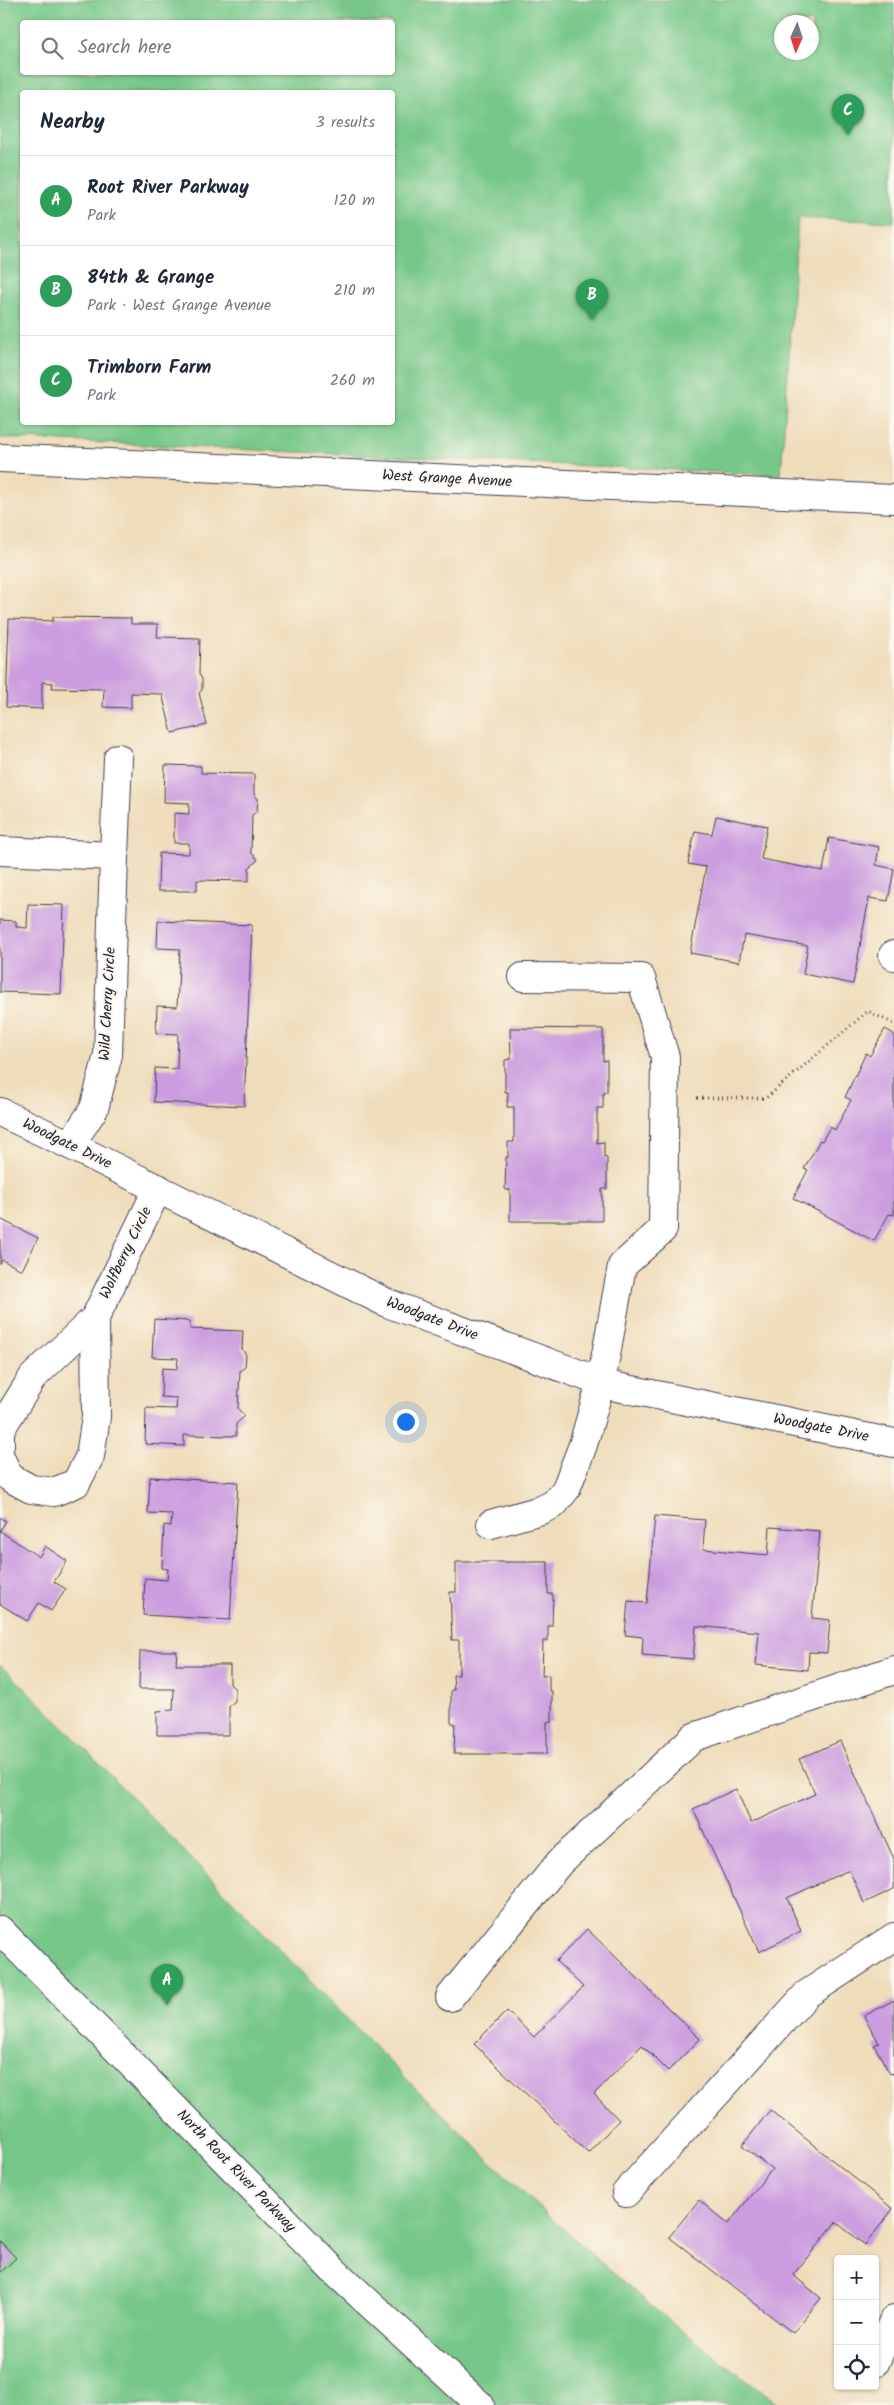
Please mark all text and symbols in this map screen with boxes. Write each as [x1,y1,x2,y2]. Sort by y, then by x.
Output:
north arrow [774,15,819,60]
search box [20,20,395,75]
text: Search here [78,33,172,63]
icon: search [38,34,66,62]
pin: C [832,94,864,135]
text: Nearby [40,106,105,139]
text: 3 results [316,110,375,135]
text: Root River Parkway [87,173,249,203]
text: A [51,188,61,213]
text: 120 m [334,188,375,213]
text: Park [87,203,116,228]
text: 84th & Grange [87,263,214,293]
text: B [51,278,61,303]
text: 210 m [334,278,375,303]
pin: B [576,279,608,320]
text: Park · West Grange Avenue [87,293,271,318]
text: Trimborn Farm [87,353,211,383]
text: C [51,368,61,393]
text: 260 m [330,368,375,393]
text: Park [87,383,116,408]
street label: West Grange Avenue [382,464,513,494]
street label: Wild Cherry Circle [93,946,123,1061]
street label: Woodgate Drive [18,1112,116,1176]
street label: Wolfberry Circle [93,1203,159,1303]
street label: Woodgate Drive [383,1290,482,1348]
street label: Woodgate Drive [771,1407,871,1449]
your location [393,1409,419,1435]
pin: A [151,1964,183,2005]
street label: North Root River Parkway [171,2104,302,2239]
map controls [834,2255,879,2390]
button: + [834,2255,879,2300]
button: − [834,2300,879,2345]
button: locate [834,2345,879,2390]

